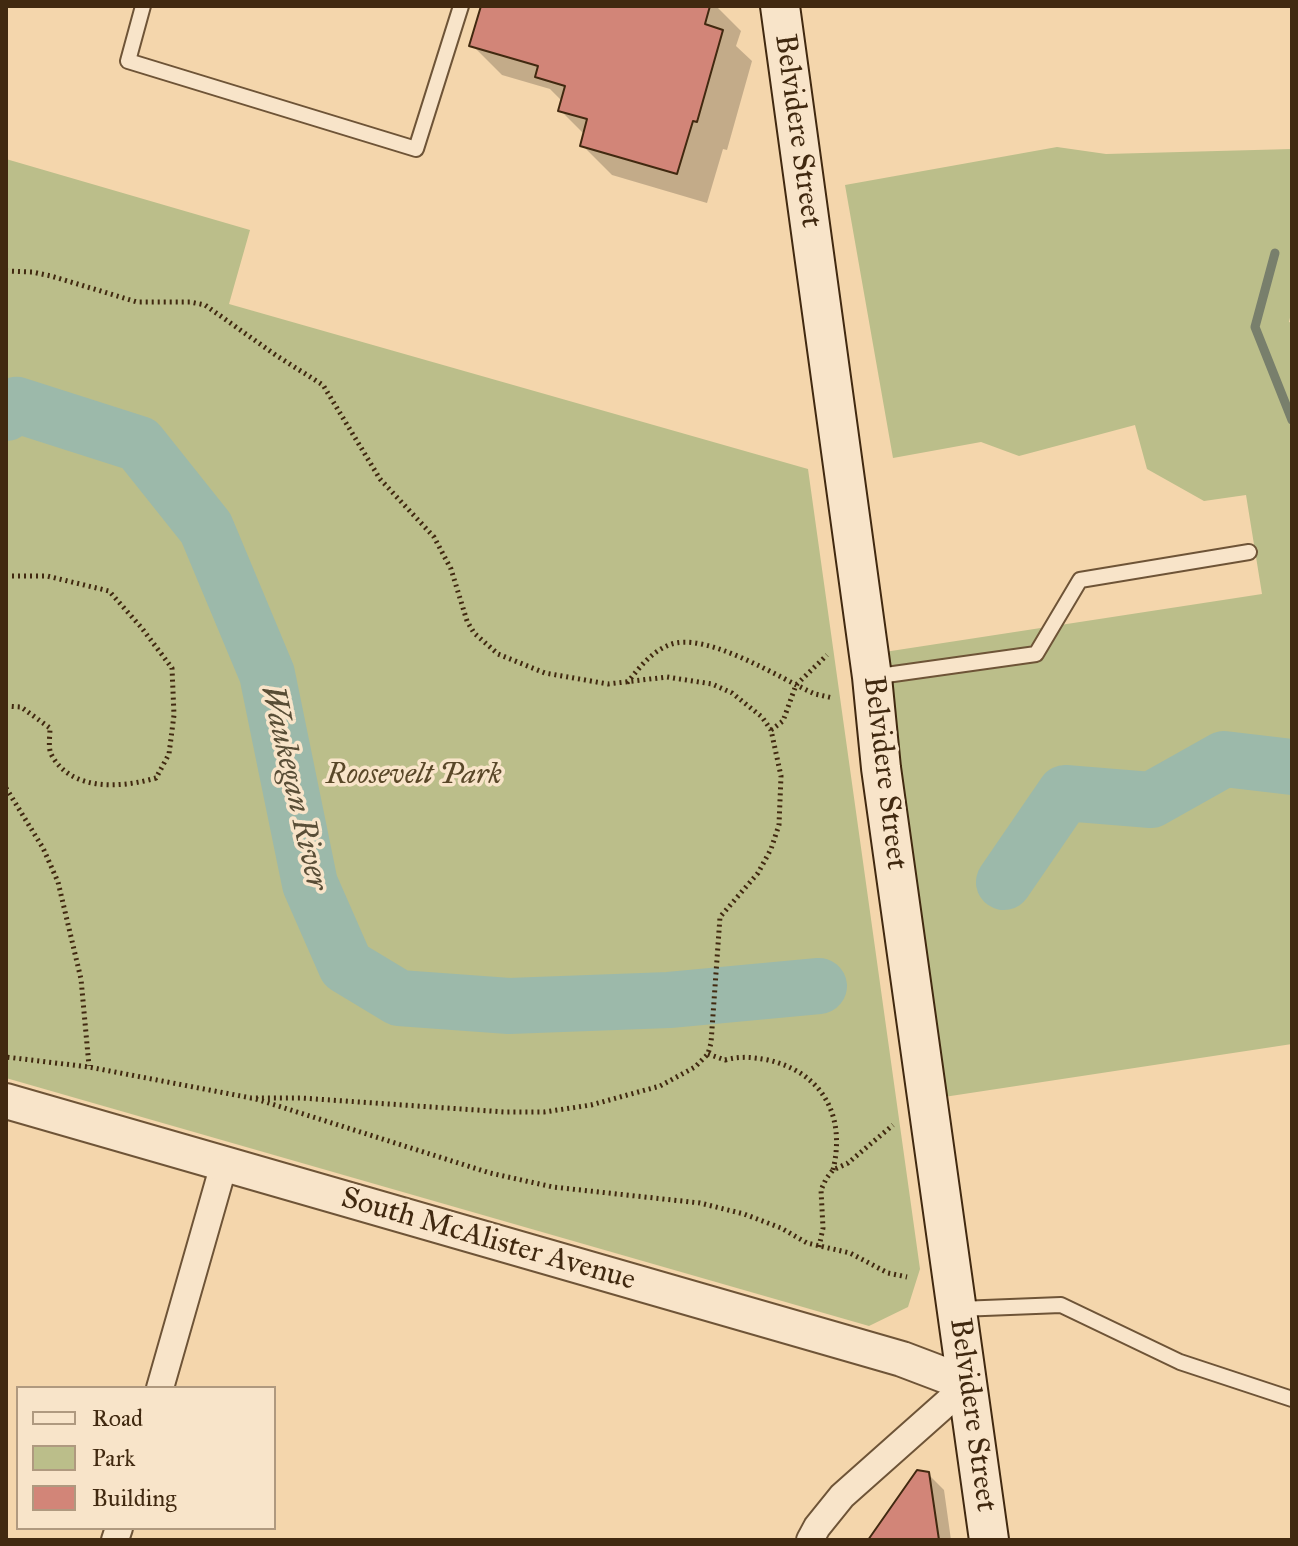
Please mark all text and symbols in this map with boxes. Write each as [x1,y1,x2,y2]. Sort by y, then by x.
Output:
street label: Belvidere Street [766,32,828,230]
street label: Belvidere Street [854,674,914,872]
water label: Waukegan River [251,682,335,894]
park label: Roosevelt Park [326,758,502,794]
street label: South McAlister Avenue [337,1181,639,1299]
street label: Belvidere Street [941,1316,1003,1514]
legend [16,1386,276,1530]
text: Road [92,1403,143,1433]
text: Park [92,1443,135,1473]
text: Building [92,1483,177,1513]

